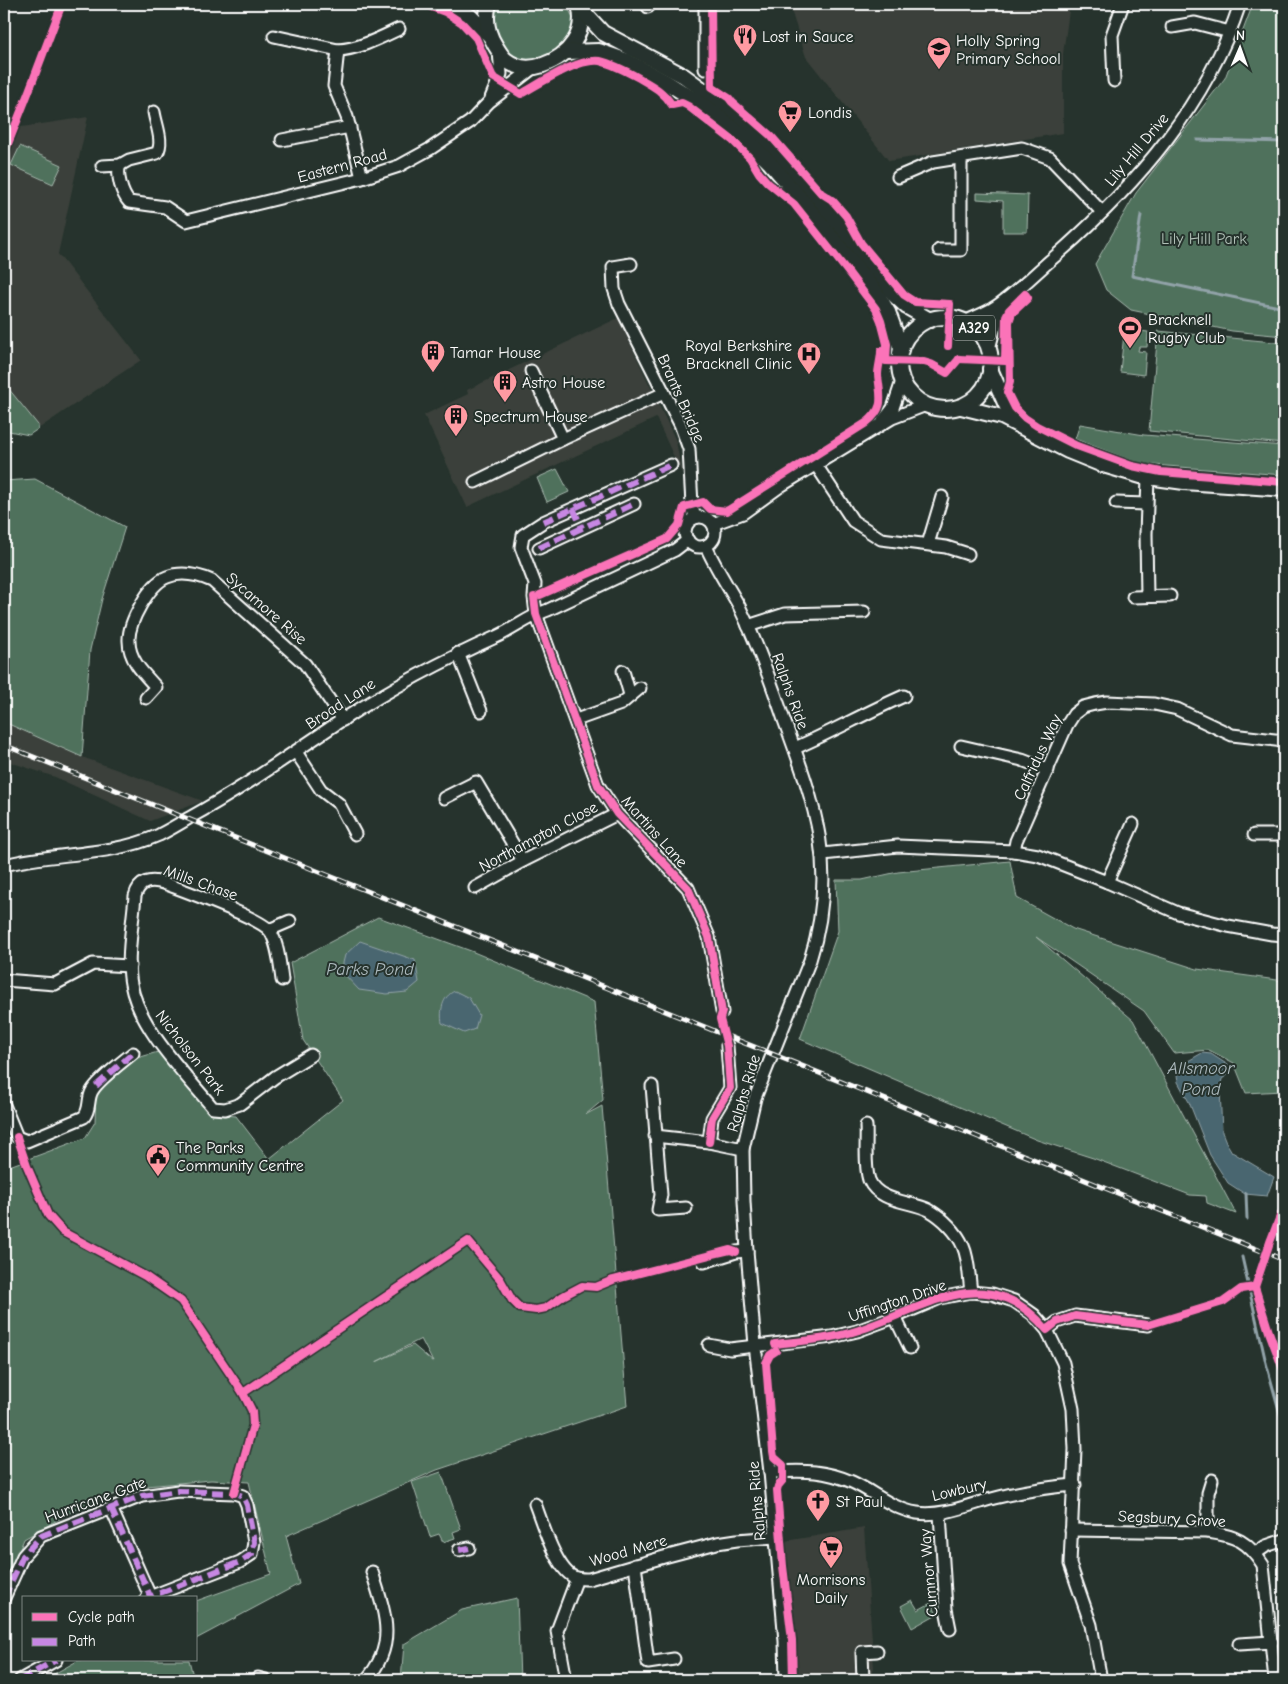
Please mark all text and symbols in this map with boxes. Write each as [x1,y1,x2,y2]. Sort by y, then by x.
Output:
north arrow [1216,22,1266,72]
restaurant icon: Lost in Sauce [732,23,758,57]
text: N [1236,27,1245,44]
place label: Lost in Sauce [762,28,853,46]
place label: Holly Spring Primary School [956,32,1061,68]
school or university icon: Holly Spring Primary School [926,36,952,70]
supermarket icon: Londis [777,99,803,133]
place label: Londis [808,104,852,122]
street label: Lily Hill Drive [1101,110,1172,190]
street label: Eastern Road [296,145,389,187]
park label: Lily Hill Park [1161,230,1247,248]
place label: Bracknell Rugby Club [1148,311,1225,347]
sports icon: Bracknell Rugby Club [1117,315,1143,349]
road number: A329 [953,316,995,340]
place label: Royal Berkshire Bracknell Clinic [685,337,792,373]
building icon: Tamar House [420,339,446,373]
hospital icon: Royal Berkshire Bracknell Clinic [796,341,822,375]
place label: Tamar House [450,344,541,362]
street label: Brants Bridge [654,352,709,445]
building icon: Astro House [492,369,518,403]
place label: Astro House [522,374,605,392]
building icon: Spectrum House [443,403,469,437]
place label: Spectrum House [474,408,588,426]
street label: Sycamore Rise [222,569,310,649]
street label: Ralphs Ride [768,651,812,732]
street label: Broad Lane [302,675,379,733]
street label: Calfridus Way [1010,711,1066,803]
street label: Martins Lane [617,792,691,871]
street label: Northampton Close [476,798,601,876]
street label: Mills Chase [161,861,240,905]
water label: Parks Pond [326,959,414,980]
street label: Nicholson Park [152,1007,229,1099]
street label: Ralphs Ride [724,1052,764,1134]
water label: Allsmoor Pond [1167,1058,1235,1100]
place label: The Parks Community Centre [176,1139,304,1175]
public building icon: The Parks Community Centre [145,1143,171,1177]
street label: Uffington Drive [846,1276,949,1326]
street label: Ralphs Ride [745,1460,769,1541]
street label: Hurricane Gate [42,1473,148,1527]
street label: Lowbury [930,1475,989,1505]
church icon: St Paul [805,1488,831,1522]
place label: St Paul [836,1493,883,1511]
street label: Segsbury Grove [1118,1507,1226,1531]
street label: Cumnor Way [916,1527,942,1618]
street label: Wood Mere [588,1531,669,1571]
supermarket icon: Morrisons Daily [818,1535,844,1569]
place label: Morrisons Daily [797,1571,866,1607]
legend [22,1596,198,1662]
text: Cycle path [68,1608,135,1626]
text: Path [68,1632,96,1650]

